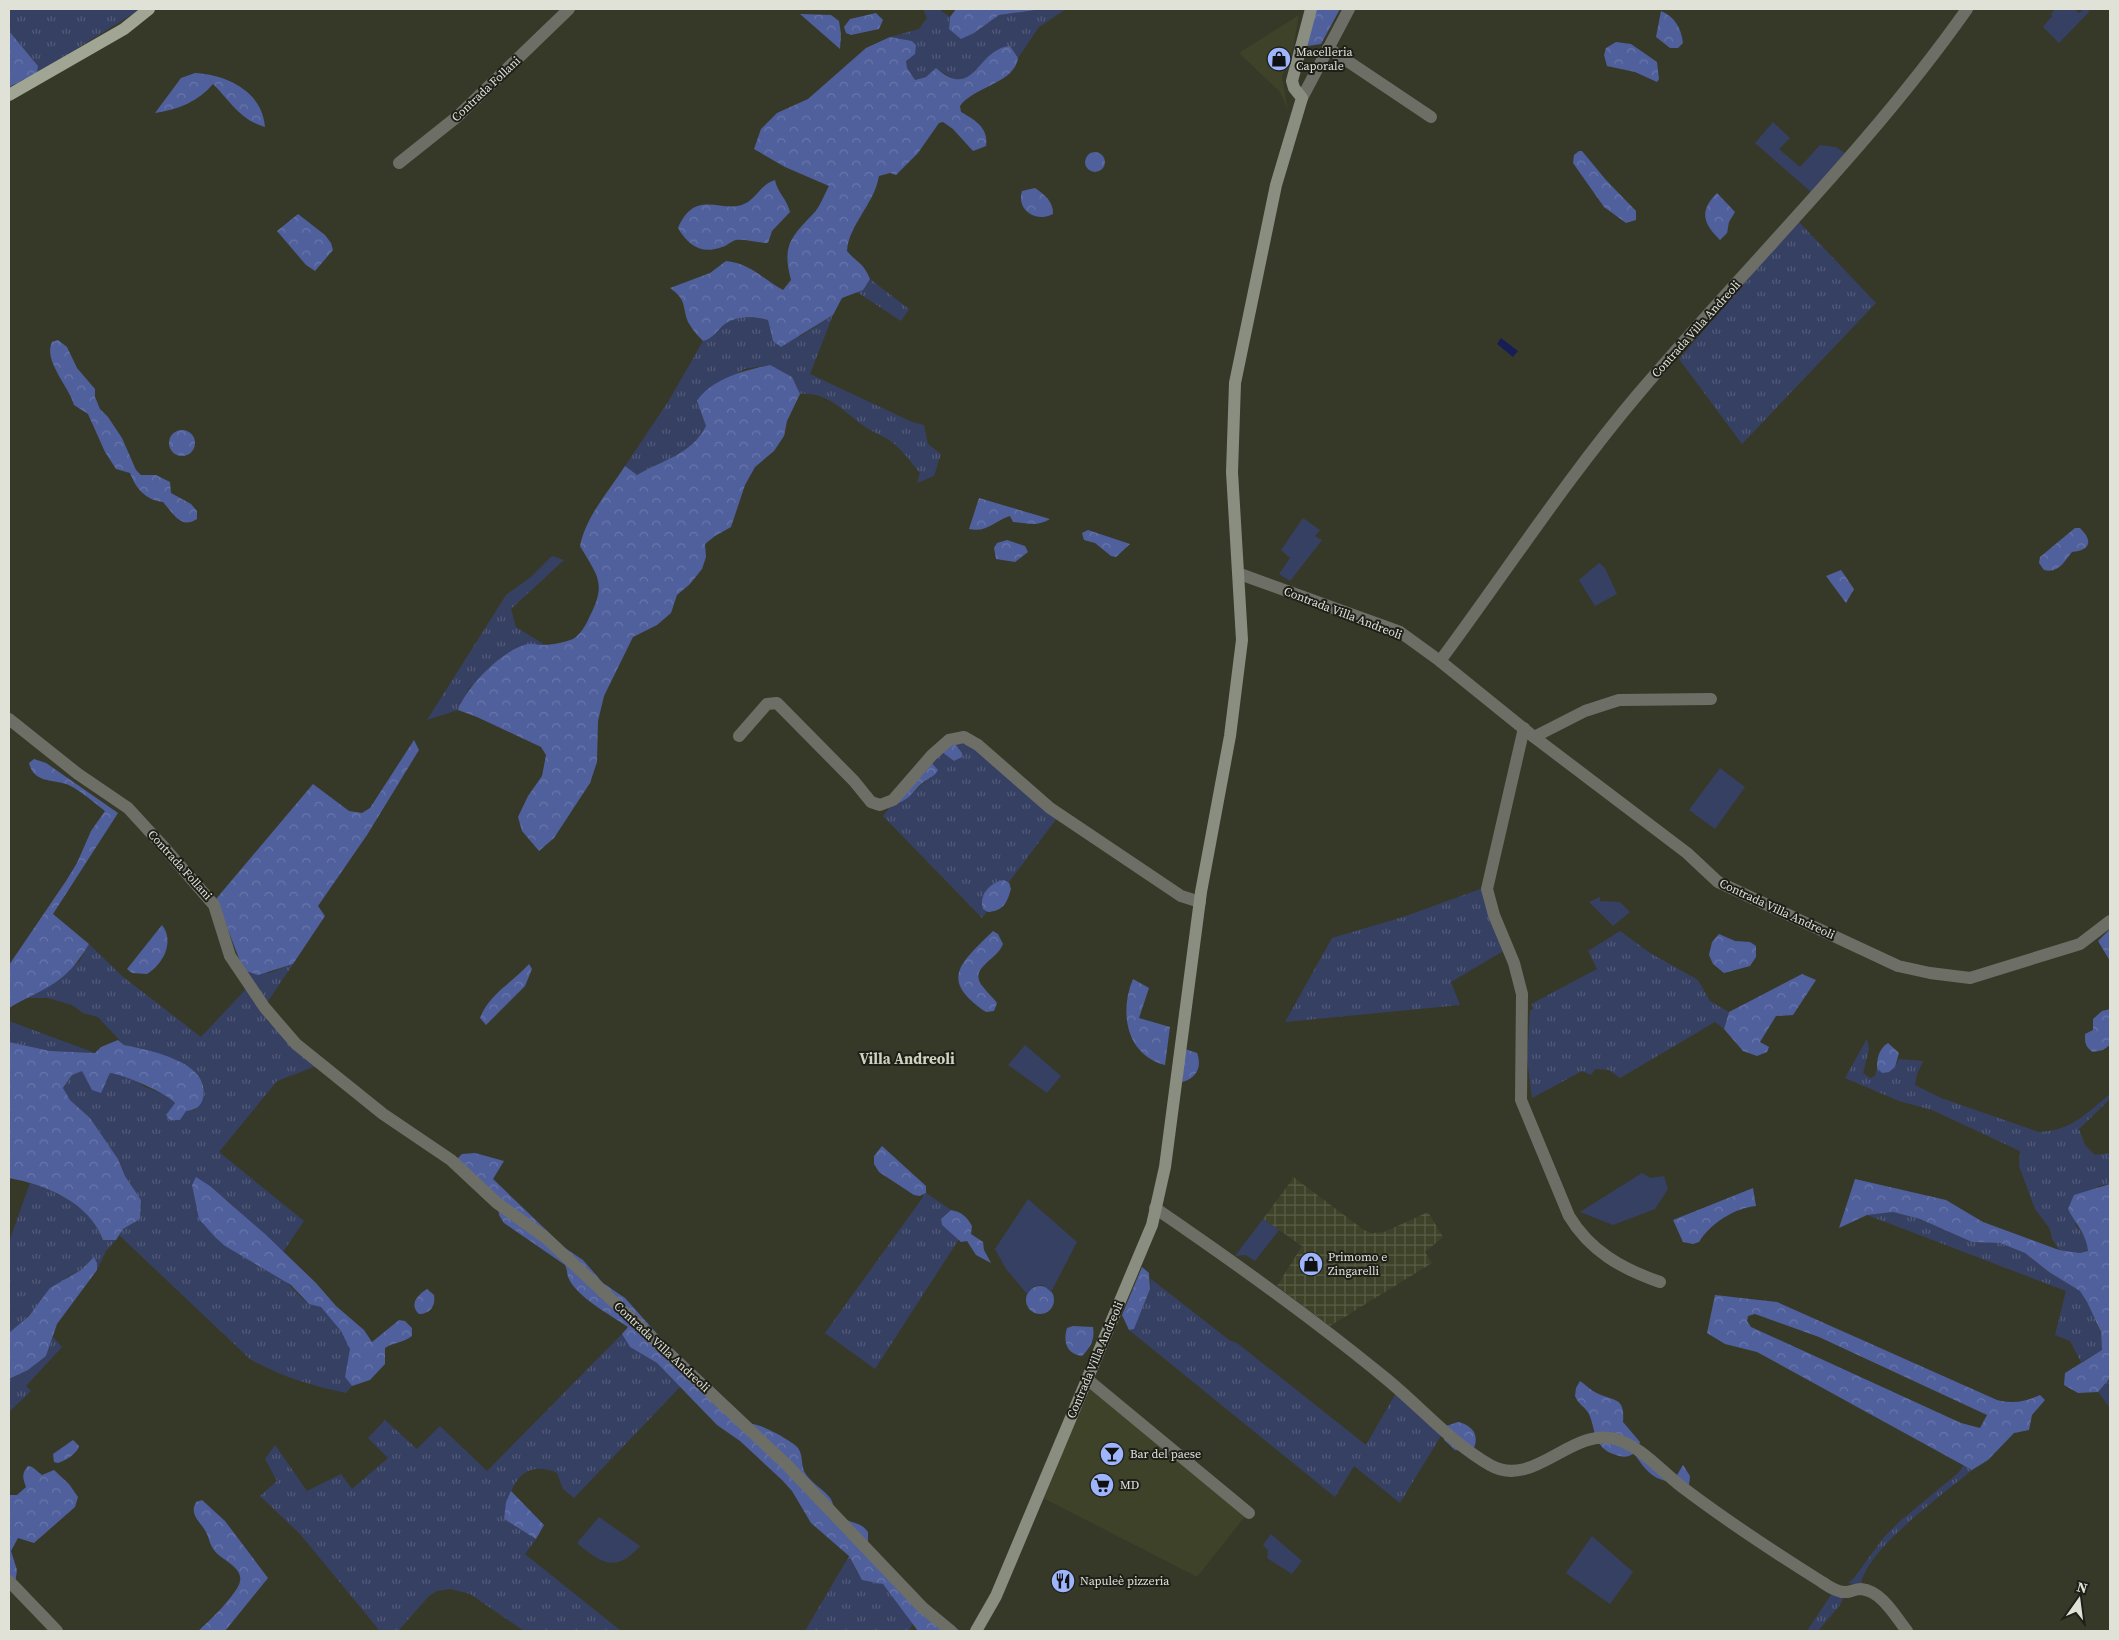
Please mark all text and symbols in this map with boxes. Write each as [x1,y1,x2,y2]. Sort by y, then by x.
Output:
place label: Macelleria Caporale [1296,44,1353,74]
shop icon: Macelleria Caporale [1266,46,1292,72]
street label: Contrada Follani [448,53,524,125]
street label: Contrada Villa Andreoli [1648,277,1744,381]
street label: Contrada Villa Andreoli [1282,583,1405,643]
street label: Contrada Follani [144,827,216,904]
street label: Contrada Villa Andreoli [1717,875,1838,943]
district label: Villa Andreoli [859,1048,955,1069]
place label: Primomo e Zingarelli [1328,1249,1387,1279]
shop icon: Primomo e Zingarelli [1298,1251,1324,1277]
street label: Contrada Villa Andreoli [611,1298,714,1396]
street label: Contrada Villa Andreoli [1063,1299,1127,1421]
bar icon: Bar del paese [1099,1441,1125,1467]
place label: Bar del paese [1130,1446,1201,1462]
supermarket icon: MD [1089,1472,1115,1498]
place label: MD [1120,1477,1139,1493]
restaurant icon: Napuleè pizzeria [1050,1568,1076,1594]
place label: Napuleè pizzeria [1080,1573,1170,1589]
north arrow [2054,1575,2104,1625]
text: N [2075,1576,2090,1598]

